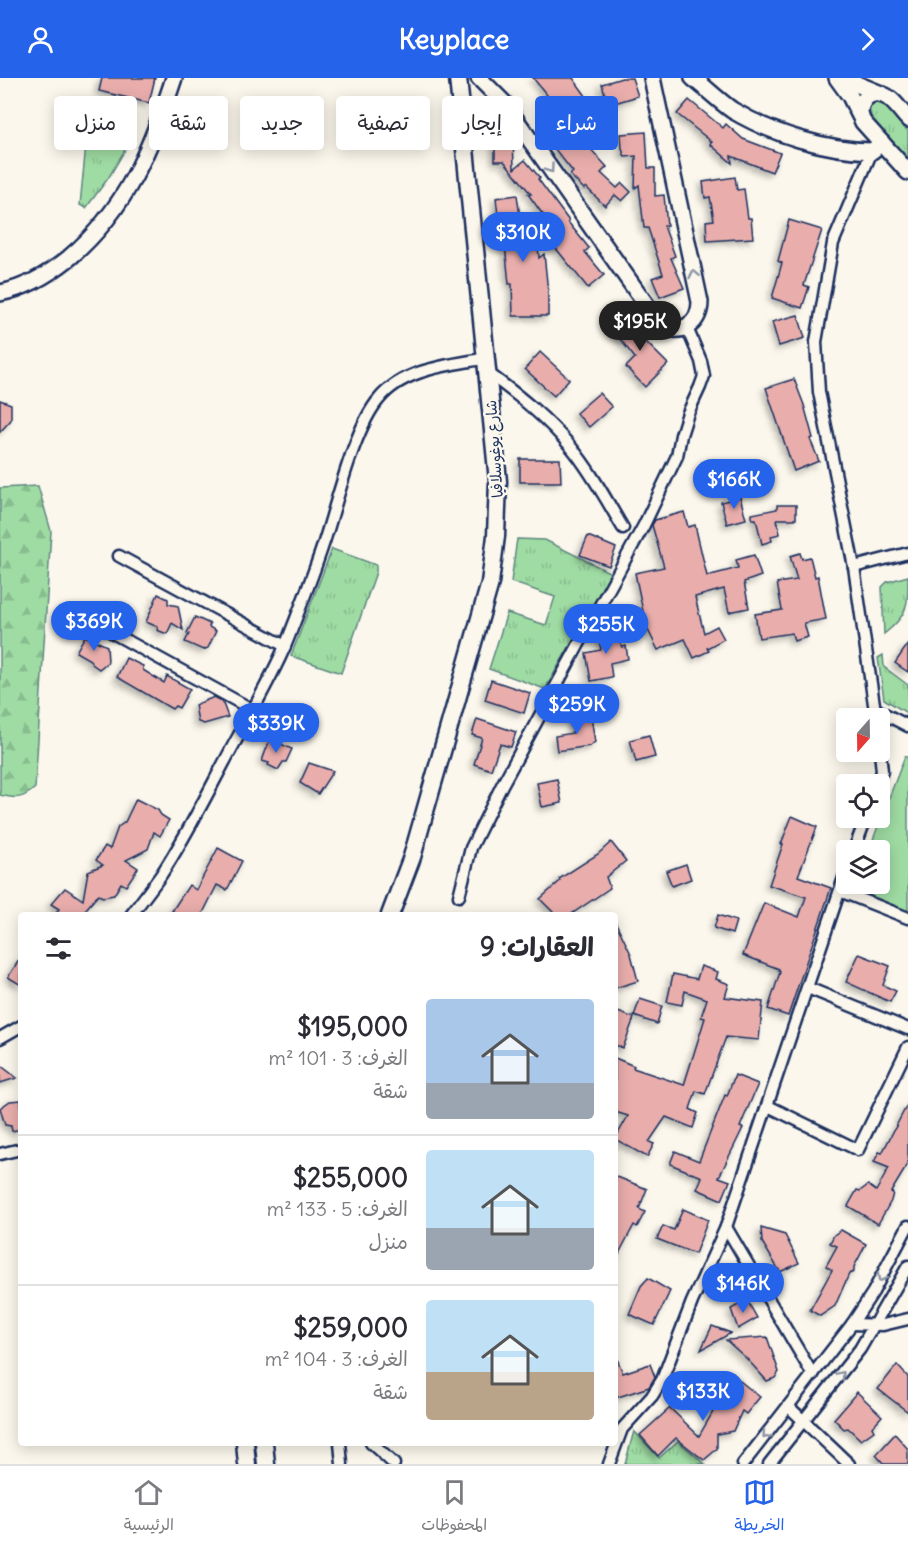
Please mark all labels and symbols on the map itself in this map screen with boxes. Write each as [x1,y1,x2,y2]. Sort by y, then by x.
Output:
one-way arrow [543,162,554,173]
pin: $310K [481,212,565,263]
one-way arrow [688,269,701,279]
pin: $195K [598,301,682,352]
street label: شارع يوغوسلافيا [481,399,508,499]
pin: $166K [692,459,776,510]
pin: $369K [52,601,136,652]
pin: $255K [564,604,648,655]
pin: $259K [535,684,619,735]
pin: $339K [234,703,318,754]
north arrow [836,708,890,762]
pin: $146K [701,1263,785,1314]
one-way arrow [876,1271,888,1282]
pin: $133K [661,1371,745,1422]
one-way arrow [833,1371,844,1382]
one-way arrow [762,1428,773,1439]

